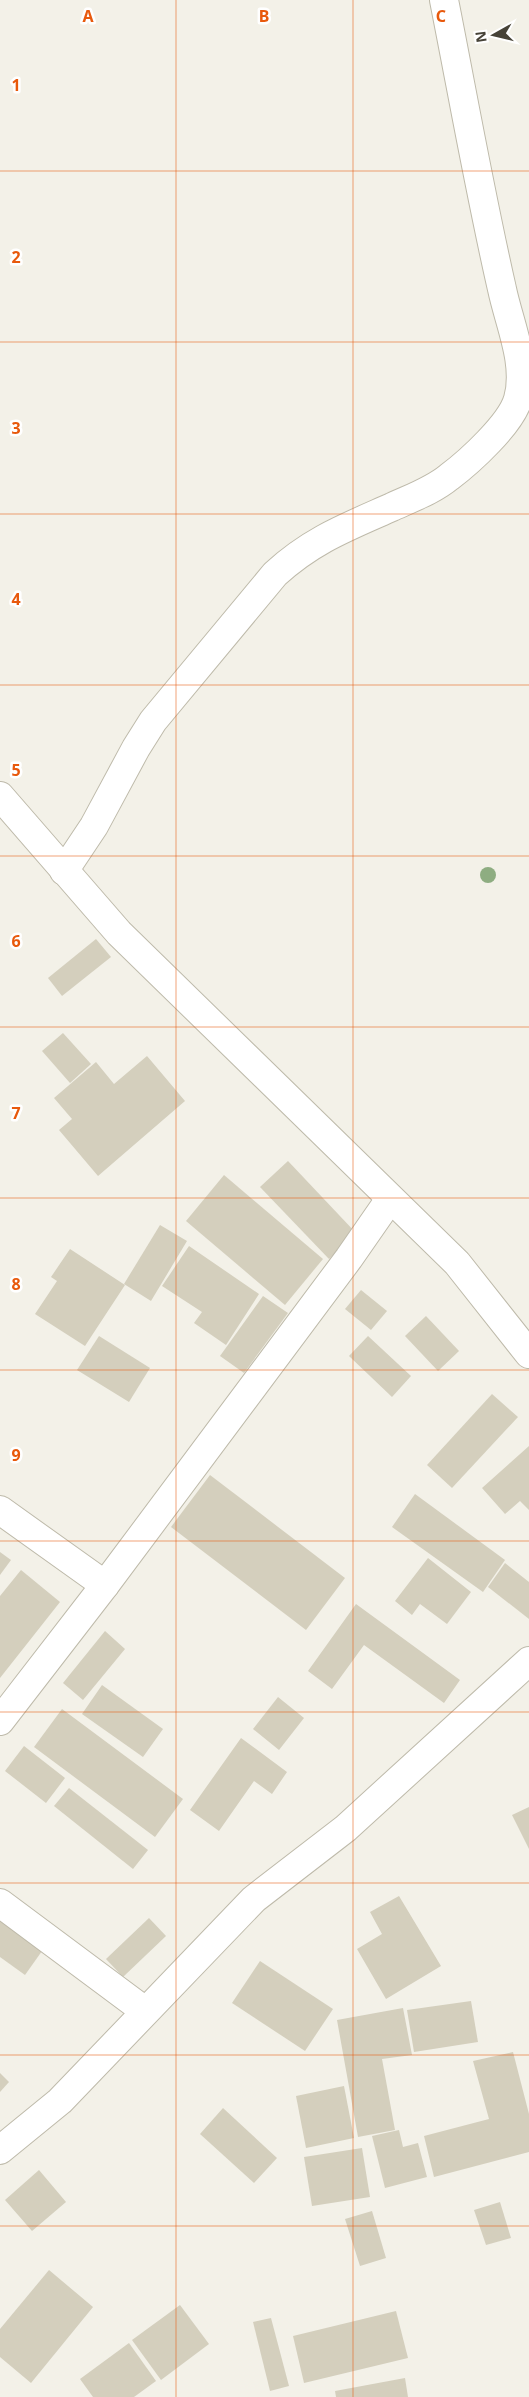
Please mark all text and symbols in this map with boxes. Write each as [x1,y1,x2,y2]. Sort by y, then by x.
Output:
text: A [82,5,94,27]
text: B [259,5,269,27]
text: C [436,5,446,27]
north arrow [469,10,519,60]
text: N [470,30,491,44]
text: 1 [11,74,21,96]
text: 2 [11,246,21,268]
text: 3 [11,417,21,439]
text: 4 [11,588,21,610]
text: 5 [11,759,21,781]
text: 6 [11,930,21,952]
text: 7 [11,1102,21,1124]
text: 8 [11,1273,21,1295]
text: 9 [11,1444,21,1466]

